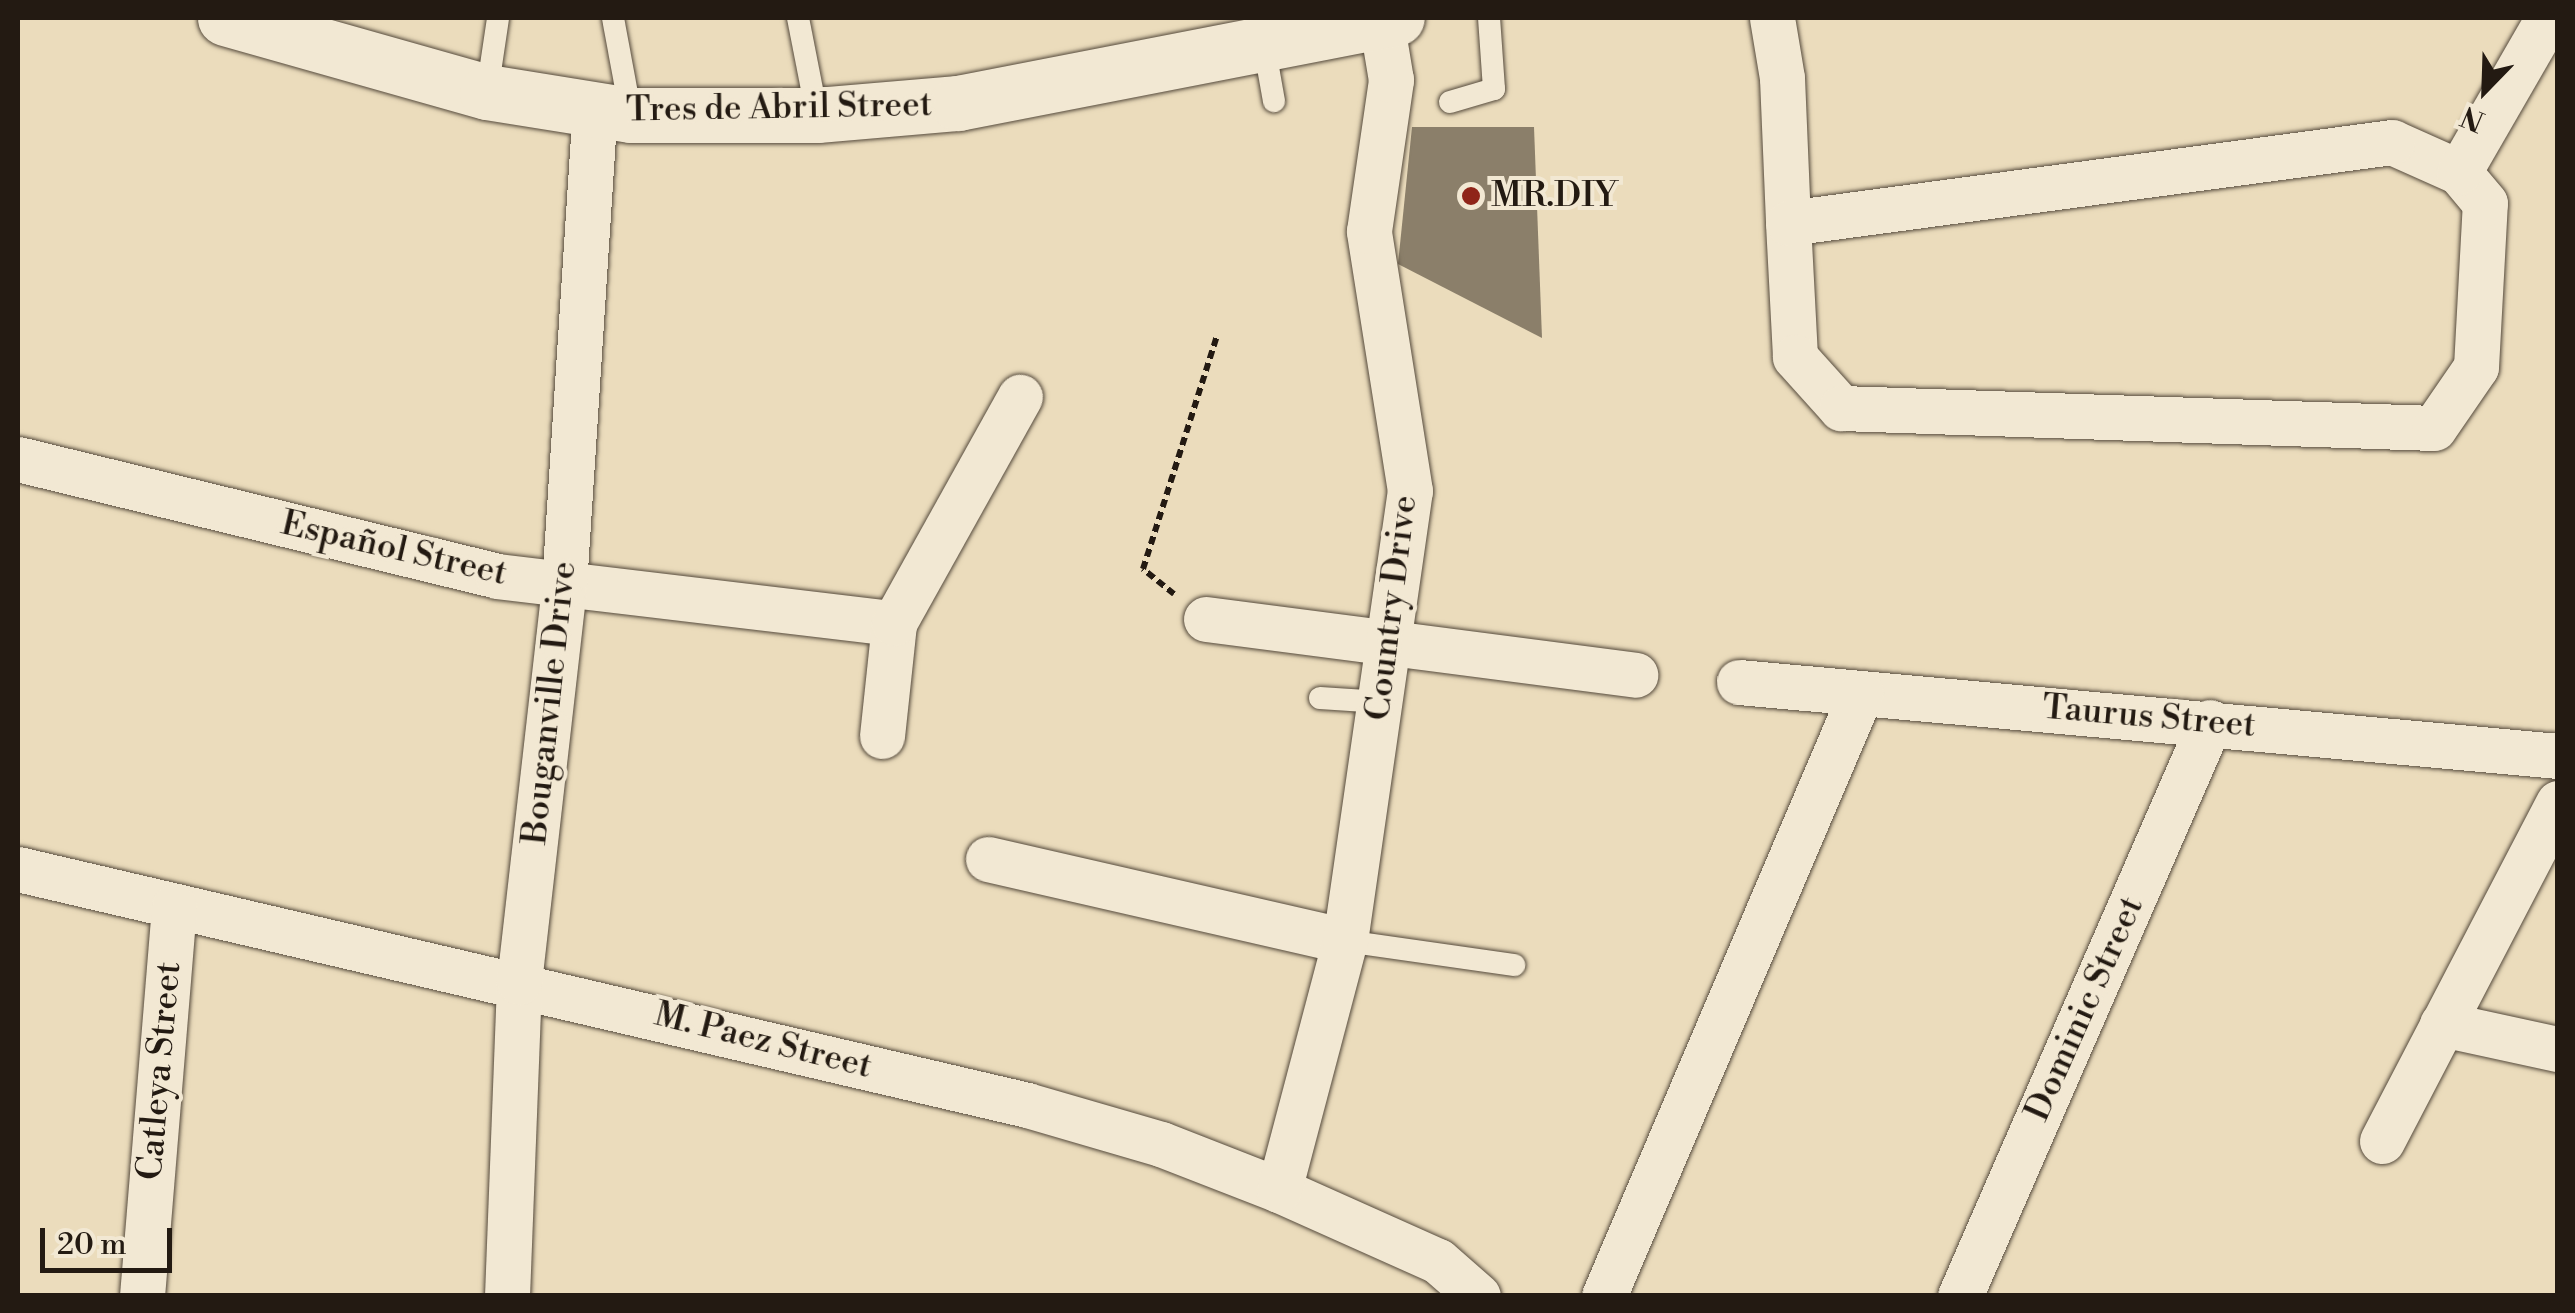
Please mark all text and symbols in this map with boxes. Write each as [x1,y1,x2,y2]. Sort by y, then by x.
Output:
north arrow [2435,40,2535,140]
street label: Tres de Abril Street [626,84,932,132]
text: N [2456,98,2490,139]
place label: MR.DIY [1491,175,1617,217]
marker: MR.DIY [1460,185,1482,207]
street label: Country Drive [1357,493,1427,723]
street label: Español Street [277,503,511,595]
street label: Bouganville Drive [514,559,586,847]
street label: Taurus Street [2041,687,2257,747]
street label: Dominic Street [2017,890,2153,1128]
street label: Catleya Street [130,960,190,1182]
street label: M. Paez Street [650,994,876,1088]
scale bar [45,1208,178,1270]
text: 20 m [57,1226,126,1264]

